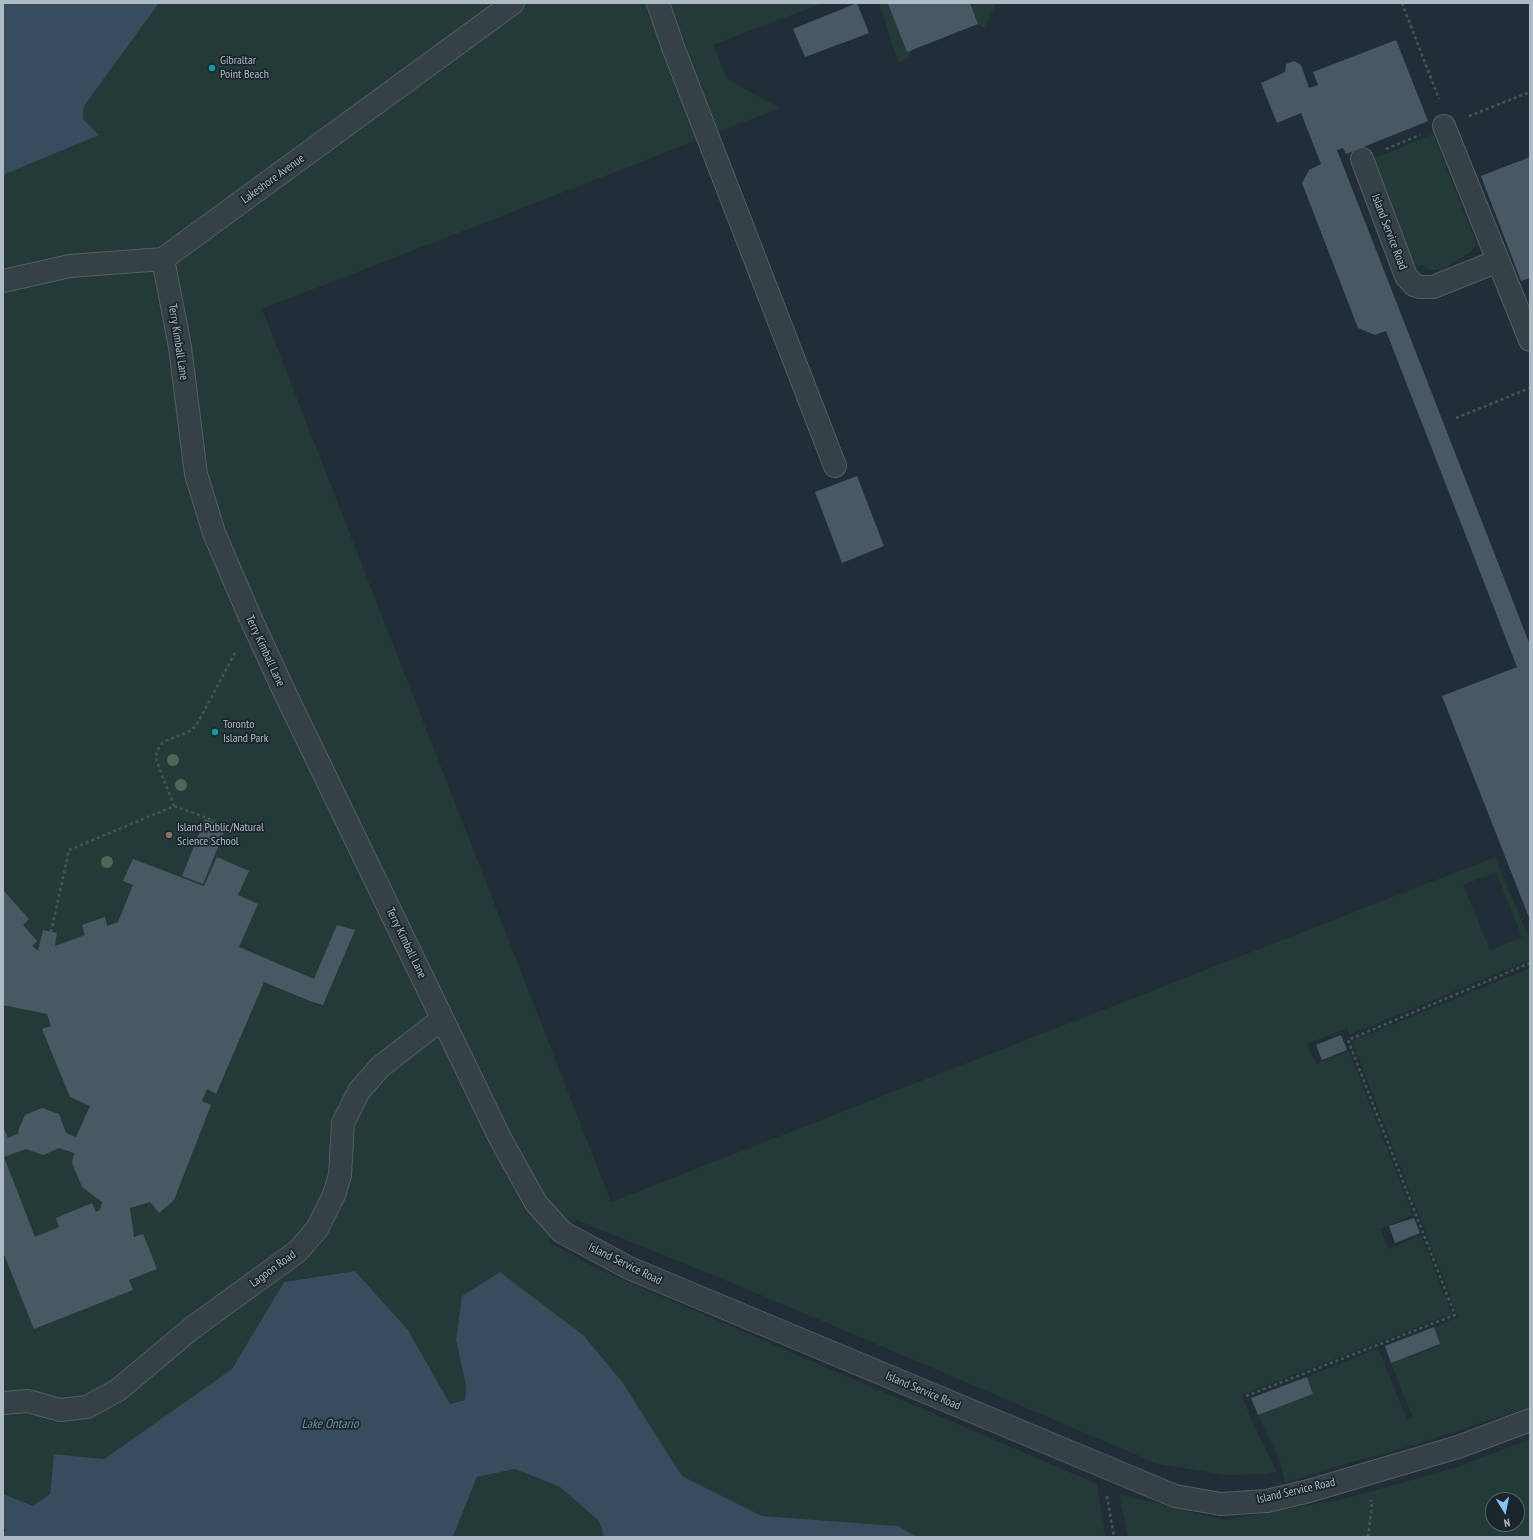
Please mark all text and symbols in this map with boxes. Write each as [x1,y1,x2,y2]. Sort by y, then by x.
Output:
place label: Gibraltar Point Beach [220,54,269,82]
marker: Gibraltar Point Beach [207,63,217,73]
street label: Lakeshore Avenue [239,151,307,207]
street label: Island Service Road [1368,192,1410,272]
street label: Terry Kimball Lane [165,303,191,381]
street label: Terry Kimball Lane [242,613,288,689]
place label: Toronto Island Park [223,718,268,746]
marker: Toronto Island Park [210,727,220,737]
place label: Island Public/Natural Science School [177,821,264,849]
marker: Island Public/Natural Science School [164,830,174,840]
street label: Terry Kimball Lane [383,905,429,981]
street label: Island Service Road [586,1240,664,1288]
street label: Lagoon Road [247,1247,299,1291]
street label: Island Service Road [883,1369,963,1413]
water label: Lake Ontario [301,1416,359,1432]
street label: Island Service Road [1255,1475,1337,1507]
north arrow [1485,1492,1525,1532]
text: N [1503,1515,1511,1530]

